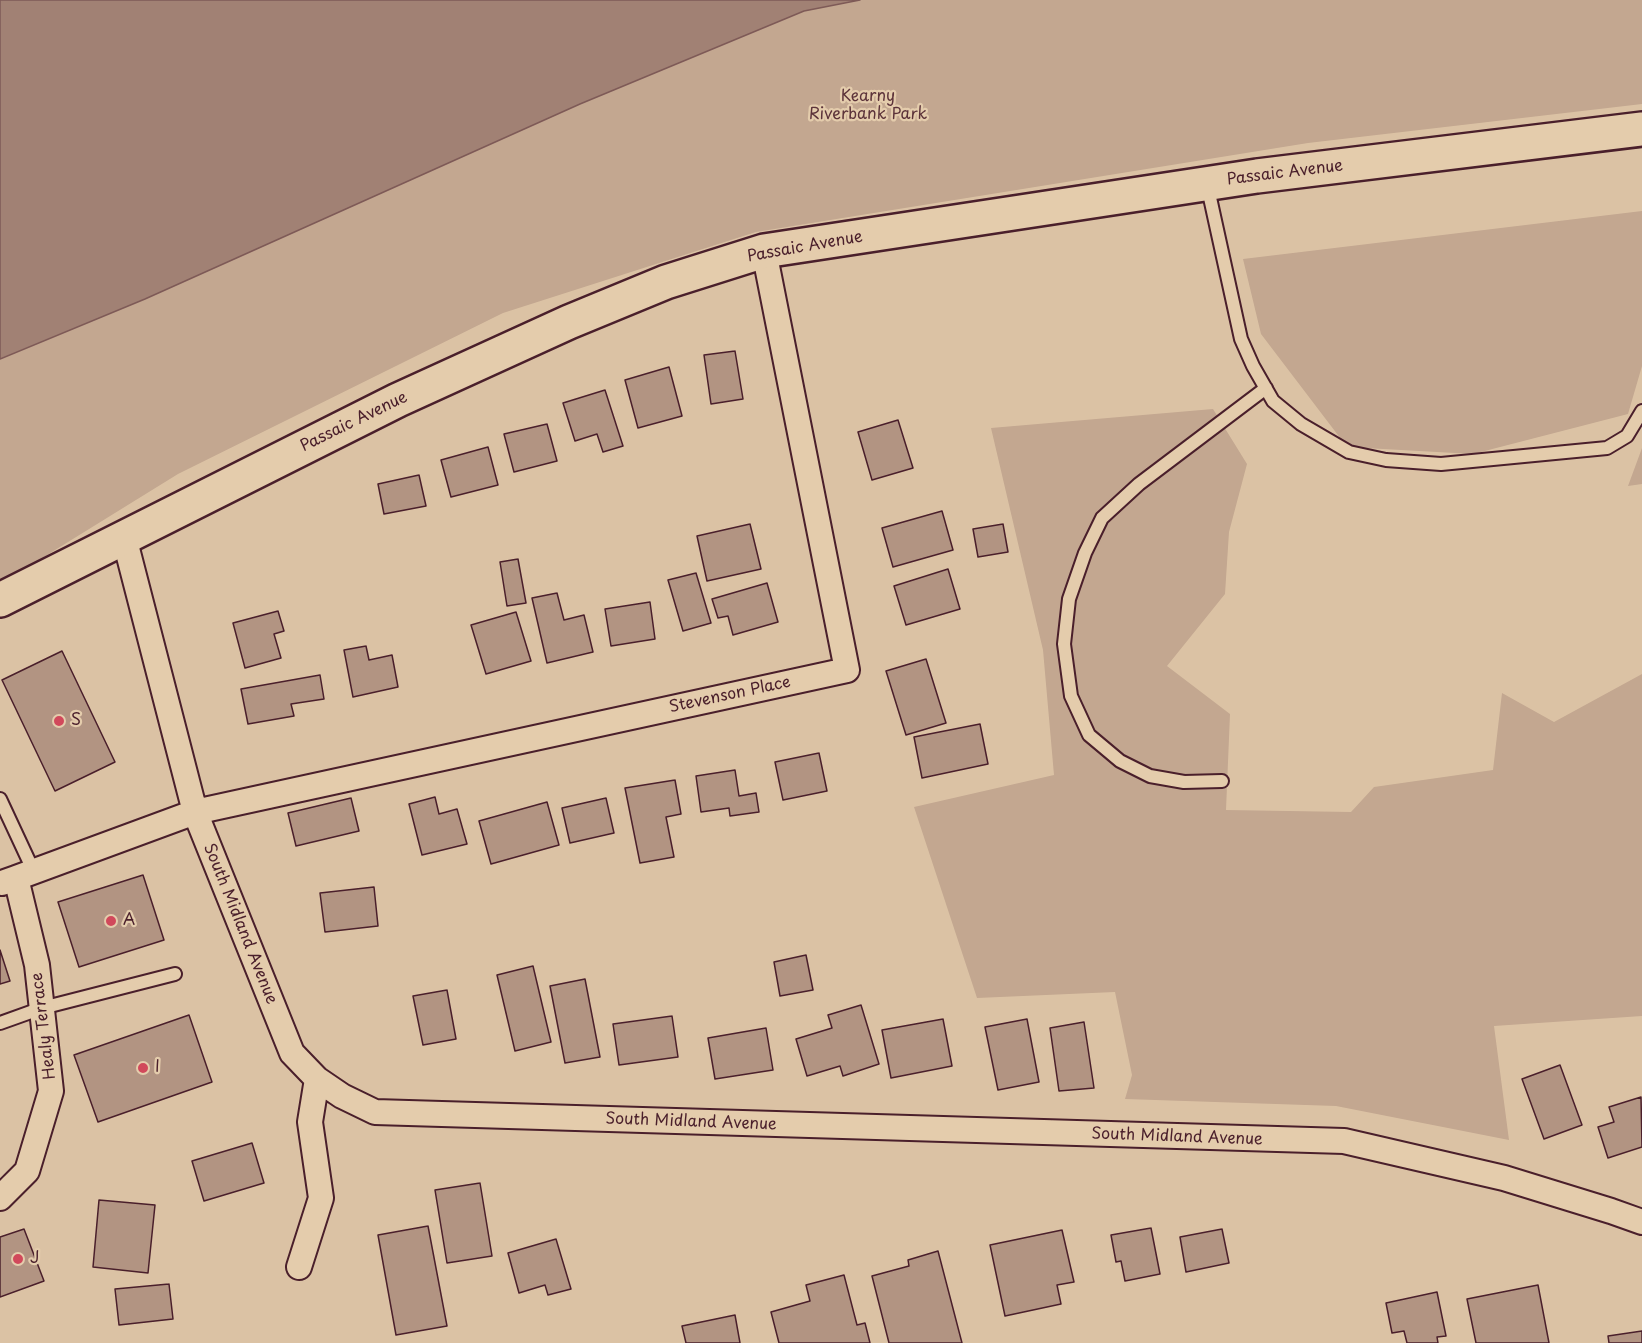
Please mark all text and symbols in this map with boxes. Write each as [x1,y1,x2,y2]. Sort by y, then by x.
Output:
park label: Kearny Riverbank Park [809,87,927,125]
street label: Passaic Avenue [1226,156,1344,190]
street label: Passaic Avenue [746,227,864,267]
street label: Passaic Avenue [297,388,411,456]
street label: Stevenson Place [667,673,793,717]
place label: S [71,711,81,731]
marker: S [52,714,66,728]
street label: South Midland Avenue [199,841,281,1007]
place label: A [123,911,135,931]
marker: A [104,914,118,928]
street label: Healy Terrace [28,971,60,1081]
place label: I [155,1058,160,1078]
marker: I [136,1061,150,1075]
street label: South Midland Avenue [605,1109,777,1135]
street label: South Midland Avenue [1091,1124,1263,1150]
place label: J [30,1249,40,1269]
marker: J [11,1252,25,1266]

